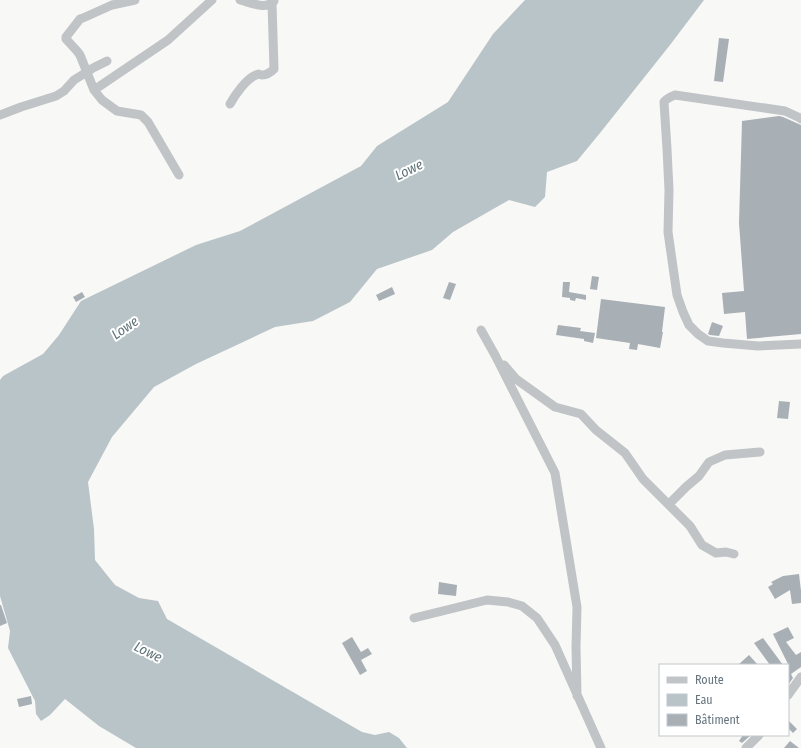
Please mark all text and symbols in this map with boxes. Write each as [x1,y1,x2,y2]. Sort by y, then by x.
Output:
water label: Lowe [392,156,426,184]
water label: Lowe [108,313,142,343]
water label: Lowe [131,638,165,666]
legend [659,664,789,736]
text: Route [695,673,724,687]
text: Eau [695,693,713,707]
text: Bâtiment [695,713,740,727]

